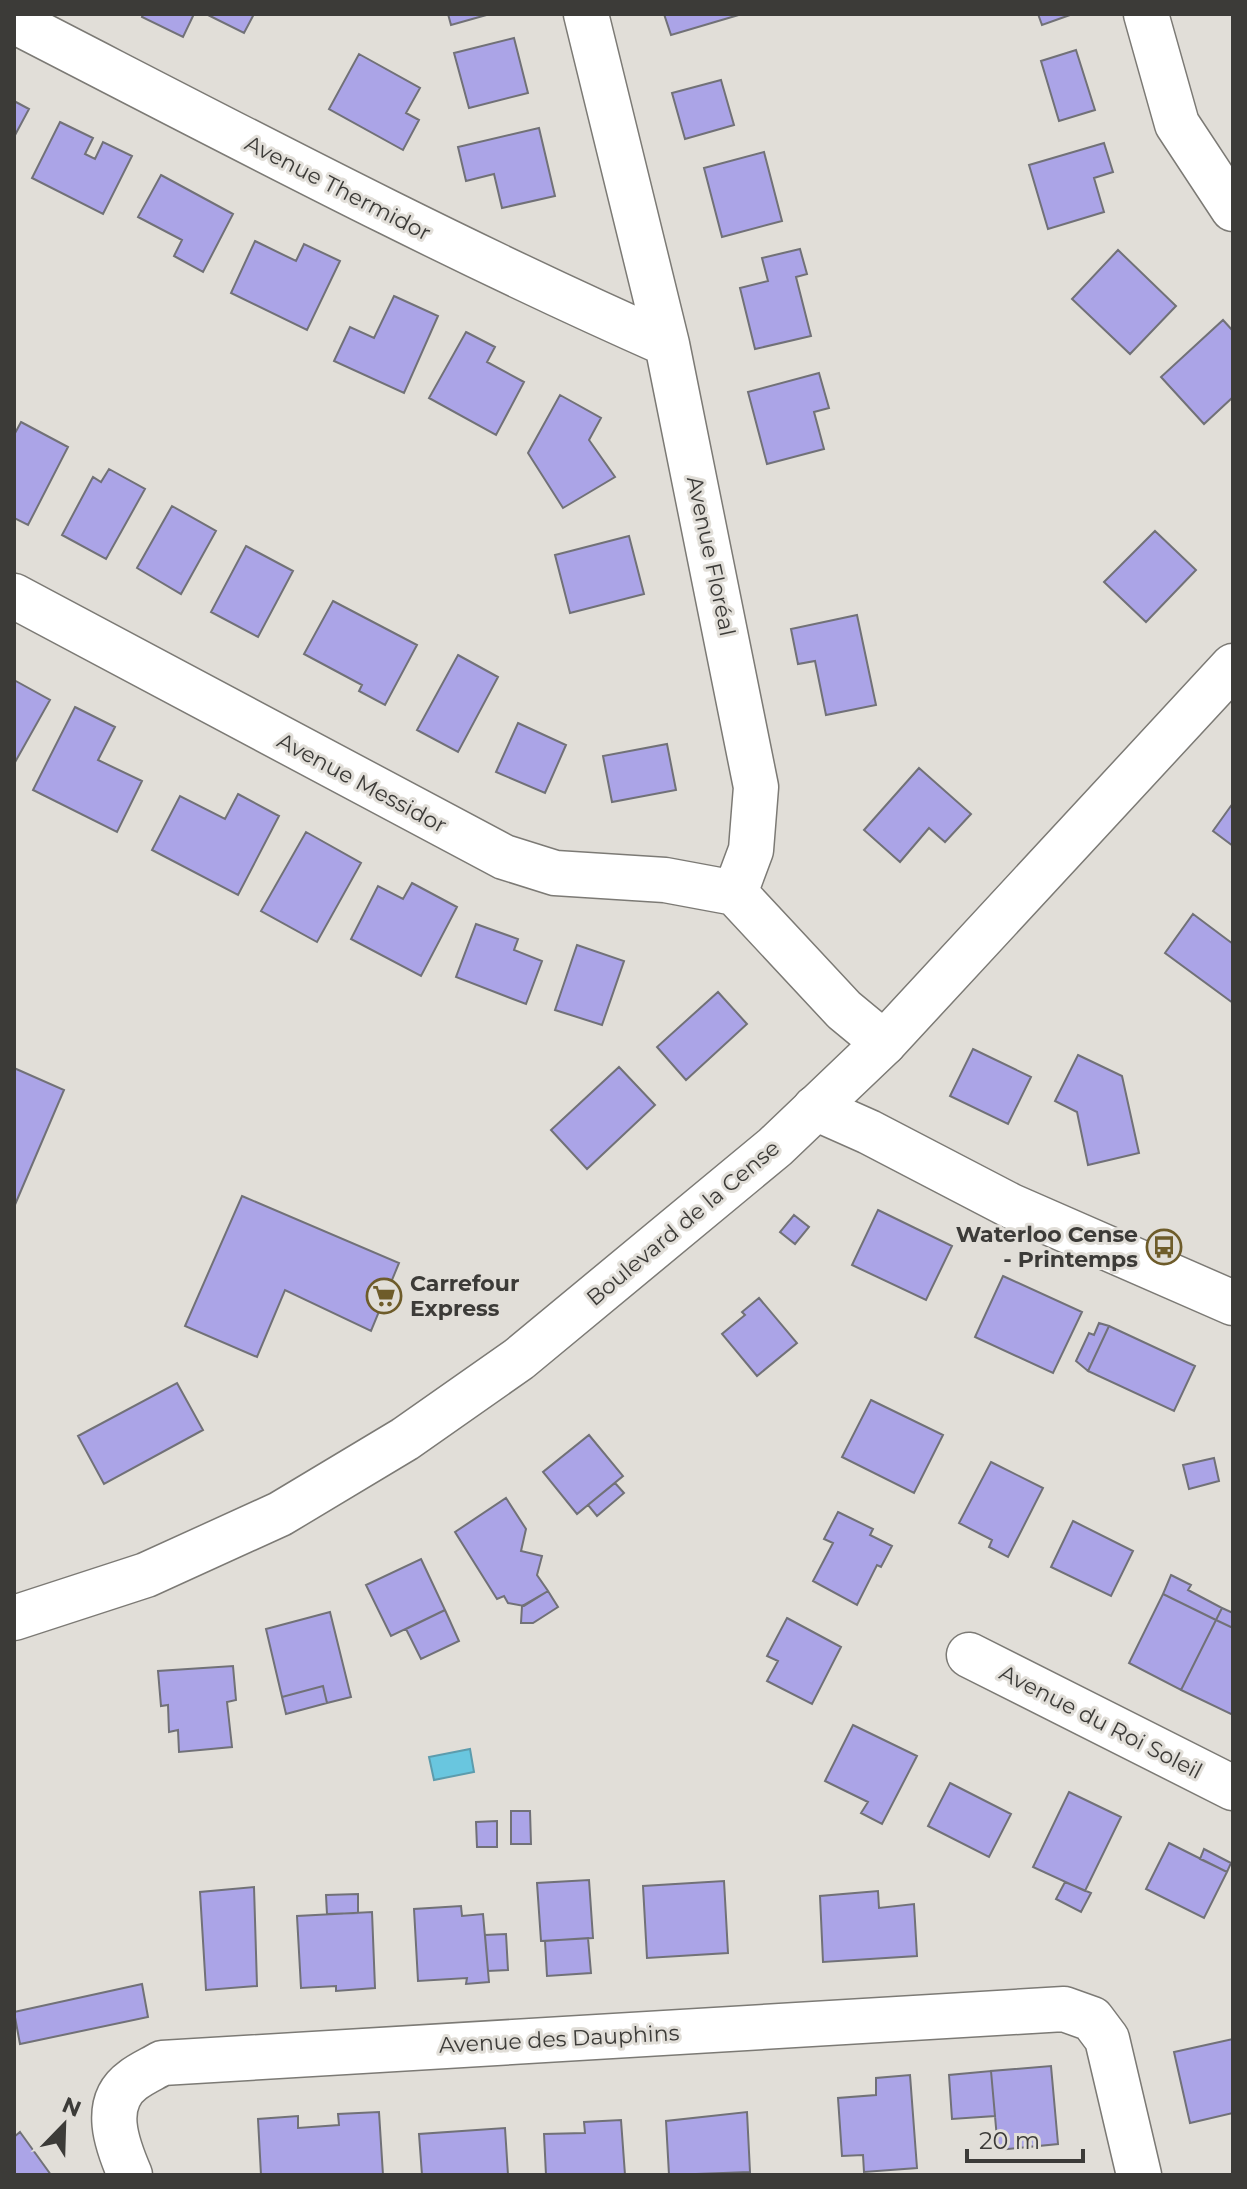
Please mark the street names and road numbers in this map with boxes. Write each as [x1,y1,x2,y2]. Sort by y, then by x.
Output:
street label: Avenue Thermidor [241,129,435,247]
street label: Avenue Floréal [681,474,741,638]
street label: Avenue Messidor [273,727,451,839]
street label: Boulevard de la Cense [581,1134,785,1312]
street label: Avenue du Roi Soleil [995,1659,1207,1785]
street label: Avenue des Dauphins [438,2019,680,2059]

